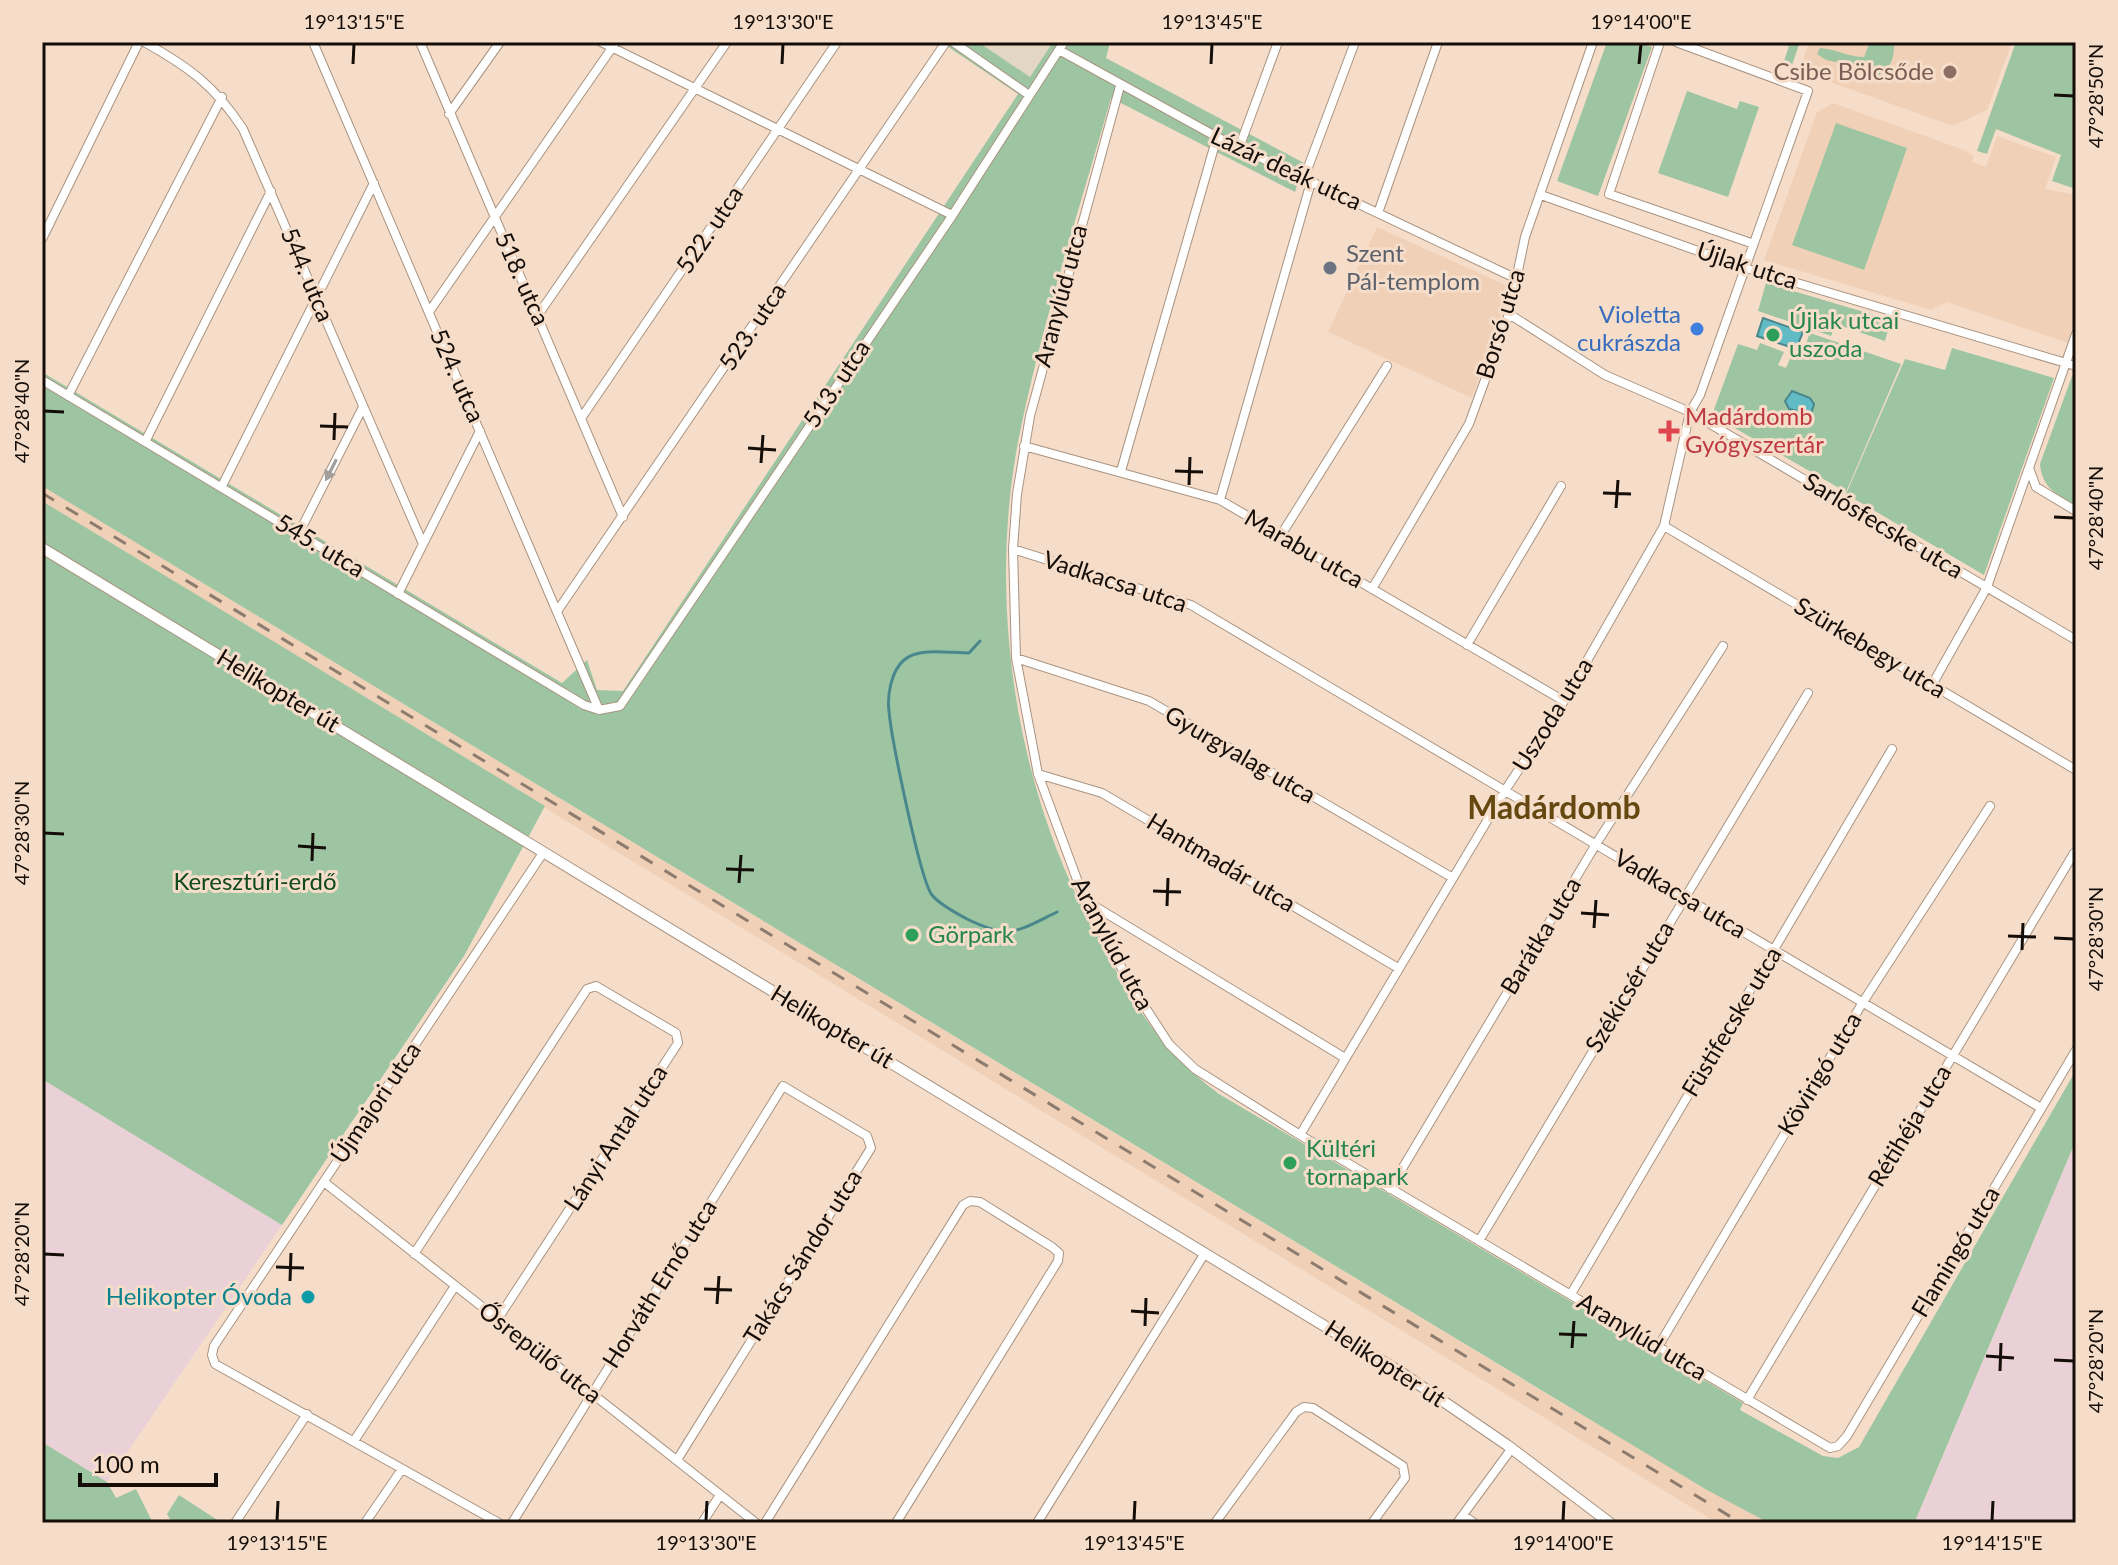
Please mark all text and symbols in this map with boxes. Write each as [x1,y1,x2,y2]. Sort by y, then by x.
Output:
text: 19°13'15"E [304,9,404,33]
text: 19°13'30"E [733,9,833,33]
text: 19°13'45"E [1162,9,1262,33]
text: 19°14'00"E [1591,9,1691,33]
text: 47°28'50"N [2083,44,2107,148]
place label: Csibe Bölcsőde [1773,56,1934,85]
marker: Csibe Bölcsőde [1941,63,1959,81]
street label: Lázár deák utca [1207,120,1367,215]
street label: 522. utca [669,180,748,278]
street label: Aranylúd utca [1027,221,1092,370]
street label: 544. utca [276,223,341,326]
street label: 518. utca [490,227,557,329]
street label: Újlak utca [1693,235,1802,294]
place label: Szent Pál-templom [1346,238,1480,295]
marker: Szent Pál-templom [1321,259,1339,277]
street label: Borsó utca [1469,265,1530,382]
street label: 523. utca [712,277,791,375]
place label: Violetta cukrászda [1577,299,1681,356]
place label: Újlak utcai uszoda [1789,305,1899,362]
marker: Violetta cukrászda [1688,320,1706,338]
street label: 524. utca [425,324,492,426]
marker: Újlak utcai uszoda [1764,326,1782,344]
street label: 513. utca [796,334,875,432]
text: 47°28'40"N [9,359,33,463]
place label: Madárdomb Gyógyszertár [1685,401,1824,458]
marker: Madárdomb Gyógyszertár [1660,422,1678,440]
one-way arrow [324,458,338,481]
street label: Sarlósfecske utca [1799,466,1969,584]
text: 47°28'40"N [2083,466,2107,570]
street label: Marabu utca [1240,502,1369,593]
street label: 545. utca [271,507,371,583]
street label: Vadkacsa utca [1040,544,1191,617]
street label: Szürkebegy utca [1790,590,1952,703]
street label: Helikopter út [212,642,346,738]
street label: Uszoda utca [1505,652,1598,776]
street label: Gyurgyalag utca [1160,699,1321,809]
text: 47°28'30"N [9,781,33,885]
district label: Madárdomb [1467,787,1641,826]
street label: Hantmadár utca [1142,806,1301,918]
street label: Vadkacsa utca [1609,842,1752,944]
park label: Keresztúri-erdő [173,866,337,895]
street label: Barátka utca [1493,871,1586,999]
street label: Aranylúd utca [1066,872,1160,1015]
text: 47°28'30"N [2083,887,2107,991]
street label: Székicsér utca [1578,915,1679,1057]
place label: Görpark [928,919,1015,948]
marker: Görpark [903,926,921,944]
street label: Füstifecske utca [1675,941,1787,1101]
street label: Helikopter út [766,978,900,1074]
street label: Kövirigó utca [1771,1007,1867,1140]
street label: Újmajori utca [324,1036,426,1168]
street label: Lányi Antal utca [557,1059,673,1215]
street label: Rétihéja utca [1861,1059,1956,1191]
place label: Kültéri tornapark [1306,1133,1409,1190]
marker: Kültéri tornapark [1281,1154,1299,1172]
street label: Takács Sándor utca [736,1164,867,1349]
street label: Flamingó utca [1904,1181,2005,1322]
street label: Horváth Ernő utca [595,1194,722,1373]
text: 47°28'20"N [9,1202,33,1306]
place label: Helikopter Óvoda [106,1281,292,1310]
street label: Aranylúd utca [1573,1286,1713,1386]
marker: Helikopter Óvoda [299,1288,317,1306]
street label: Ősrepülő utca [474,1295,608,1409]
text: 47°28'20"N [2083,1309,2107,1413]
street label: Helikopter út [1320,1313,1452,1413]
scale bar [80,1437,216,1487]
text: 100 m [92,1449,160,1478]
text: 19°13'15"E [227,1530,327,1554]
text: 19°13'30"E [656,1530,756,1554]
text: 19°13'45"E [1084,1530,1184,1554]
text: 19°14'00"E [1513,1530,1613,1554]
text: 19°14'15"E [1942,1530,2042,1554]

